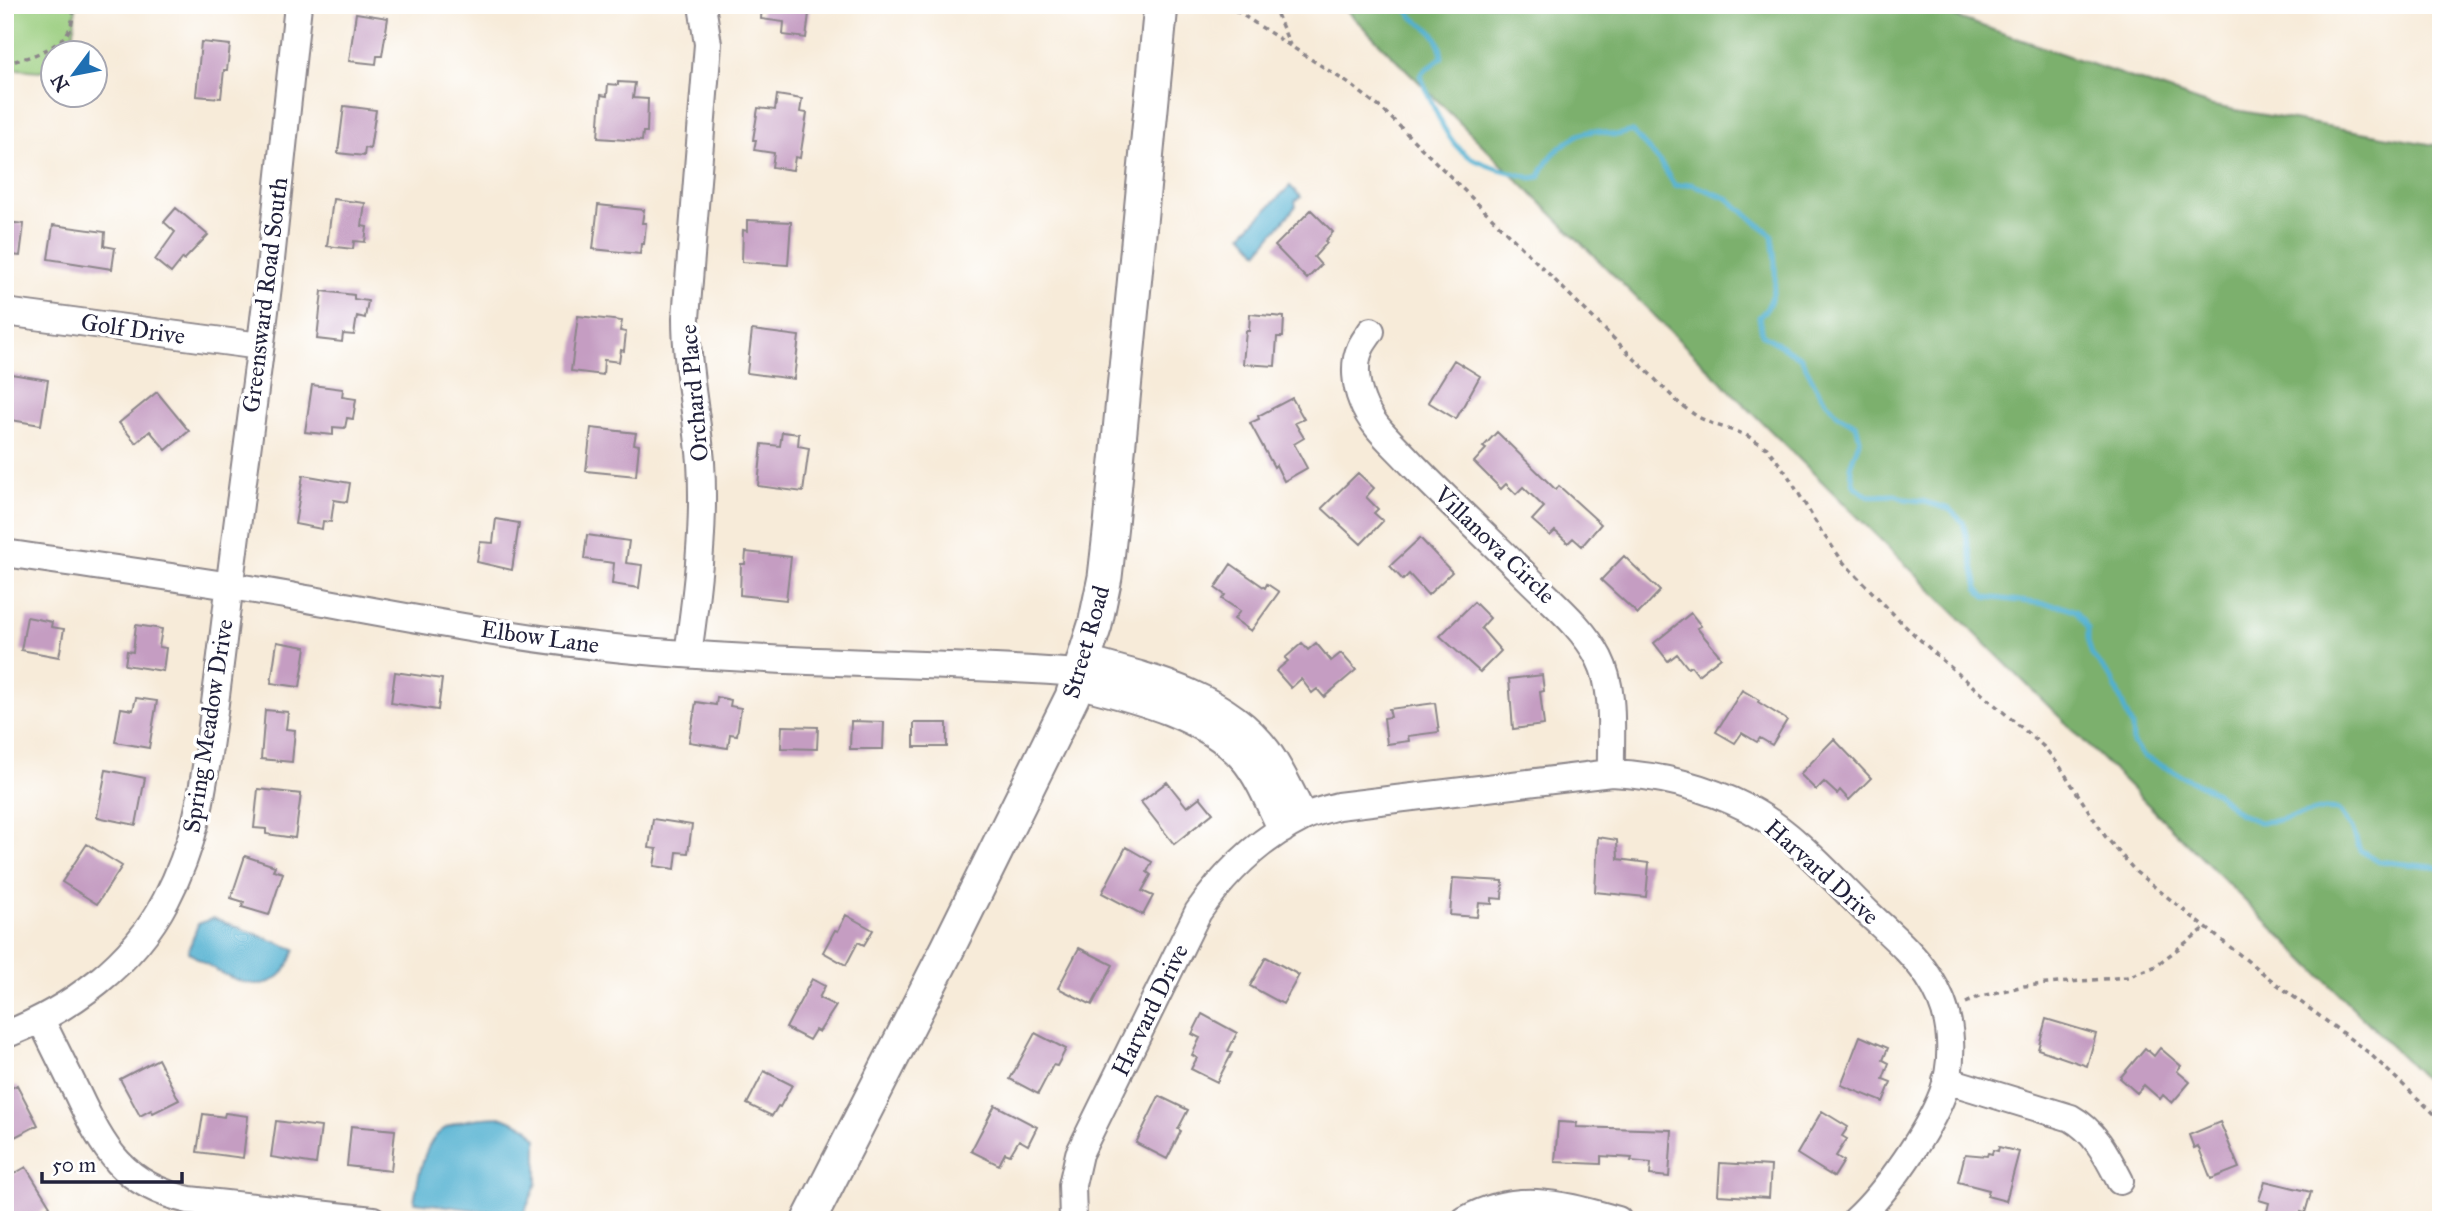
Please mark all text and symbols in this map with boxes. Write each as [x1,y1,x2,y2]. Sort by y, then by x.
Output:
north arrow [38,38,108,108]
text: N [46,70,74,96]
street label: Greensward Road South [236,176,294,414]
street label: Golf Drive [79,307,187,351]
street label: Orchard Place [673,323,715,463]
street label: Villanova Circle [1428,479,1562,610]
street label: Street Road [1056,582,1116,702]
street label: Elbow Lane [479,614,601,660]
street label: Spring Meadow Drive [176,617,240,835]
street label: Harvard Drive [1759,813,1885,931]
street label: Harvard Drive [1105,939,1195,1081]
scale bar [42,1141,182,1185]
text: 50 m [52,1152,97,1178]

